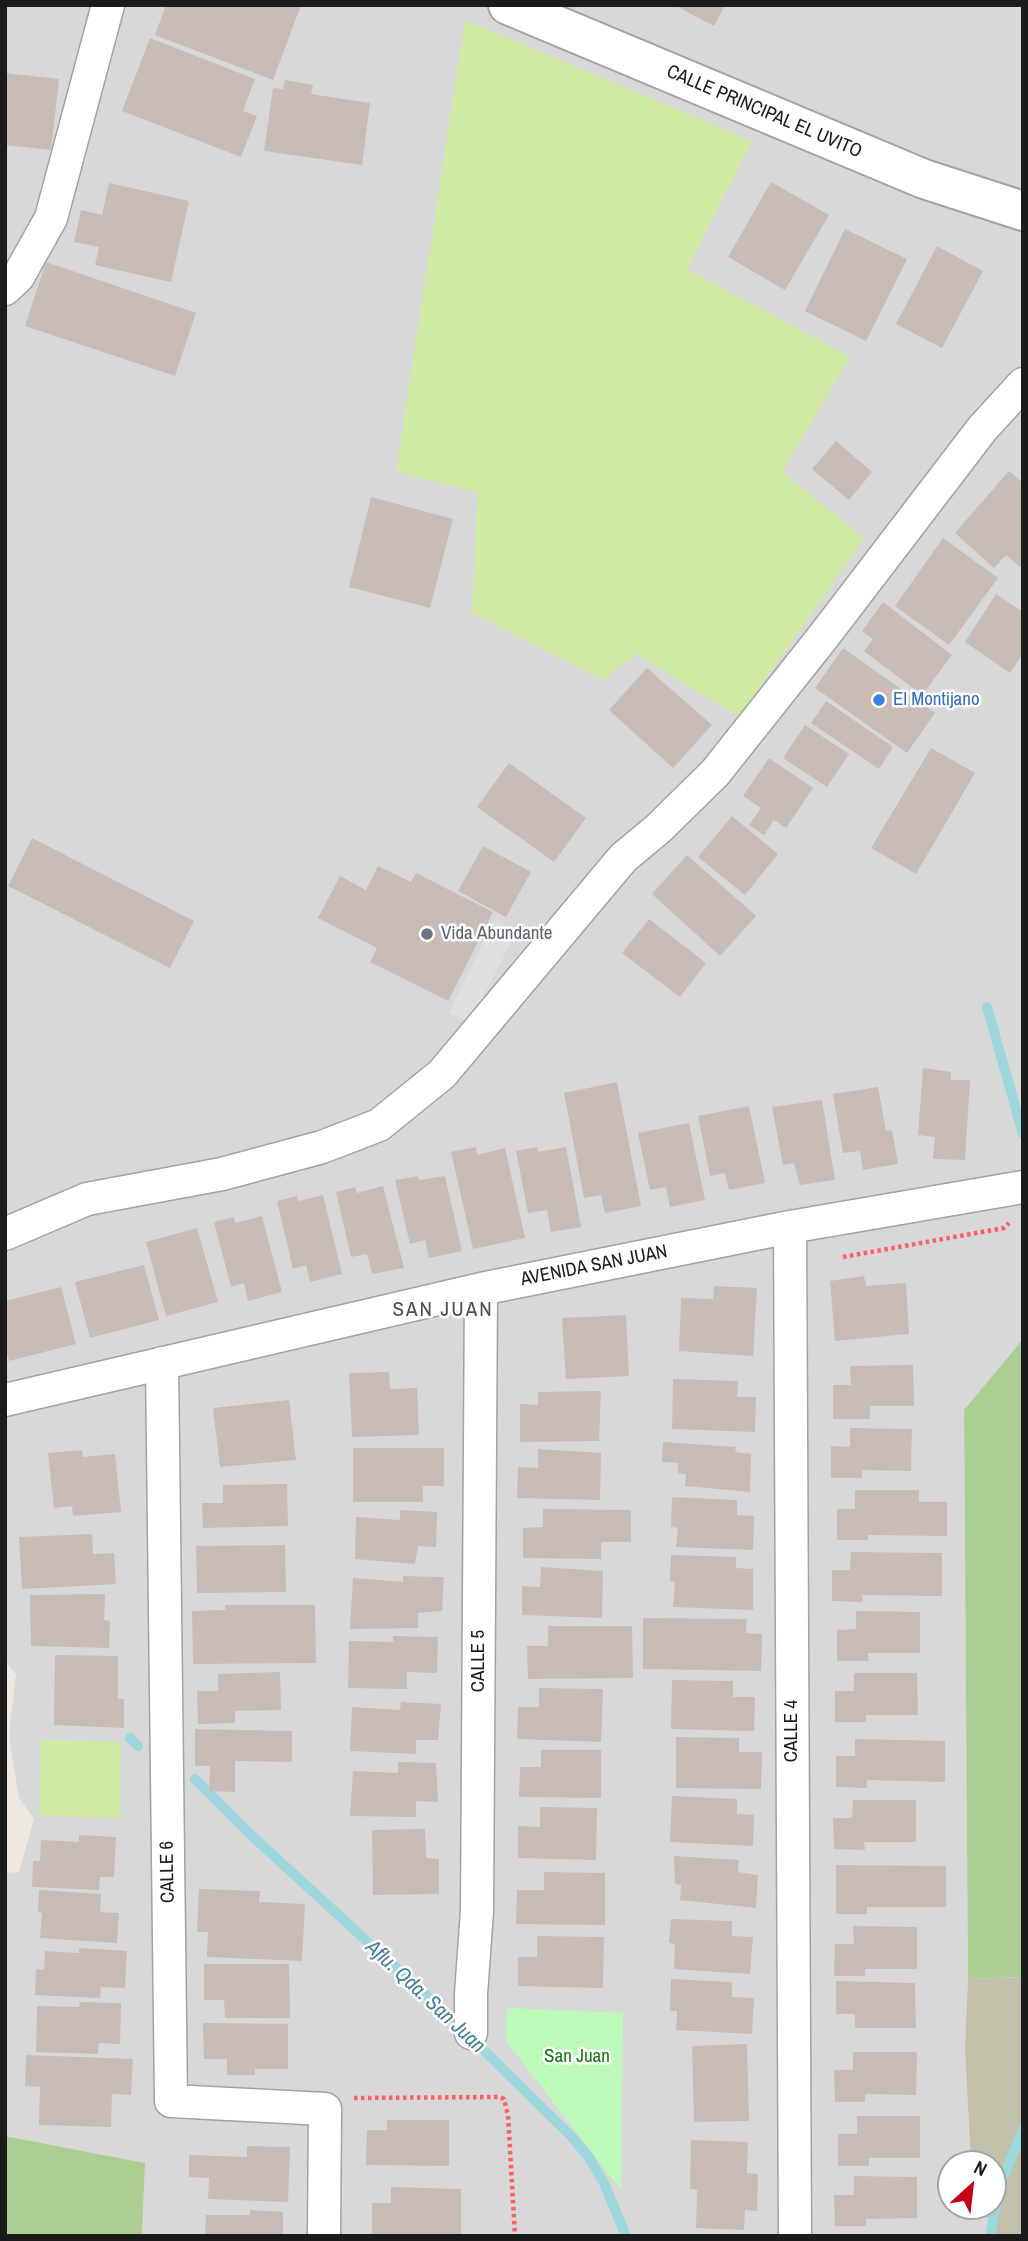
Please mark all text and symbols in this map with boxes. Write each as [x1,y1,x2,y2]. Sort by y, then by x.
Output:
street label: CALLE PRINCIPAL EL UVITO [663,61,865,163]
place label: El Montijano [893,689,980,711]
marker: El Montijano [871,692,887,708]
place label: Vida Abundante [441,923,552,945]
marker: Vida Abundante [419,926,435,942]
street label: AVENIDA SAN JUAN [519,1241,669,1291]
district label: SAN JUAN [393,1297,493,1323]
street label: CALLE 5 [468,1630,490,1692]
street label: CALLE 4 [781,1700,803,1762]
street label: CALLE 6 [156,1841,180,1903]
water label: Aflu. Qda. San Juan [360,1935,490,2059]
park label: San Juan [544,2046,610,2068]
north arrow [937,2150,1007,2220]
text: N [970,2154,992,2182]

